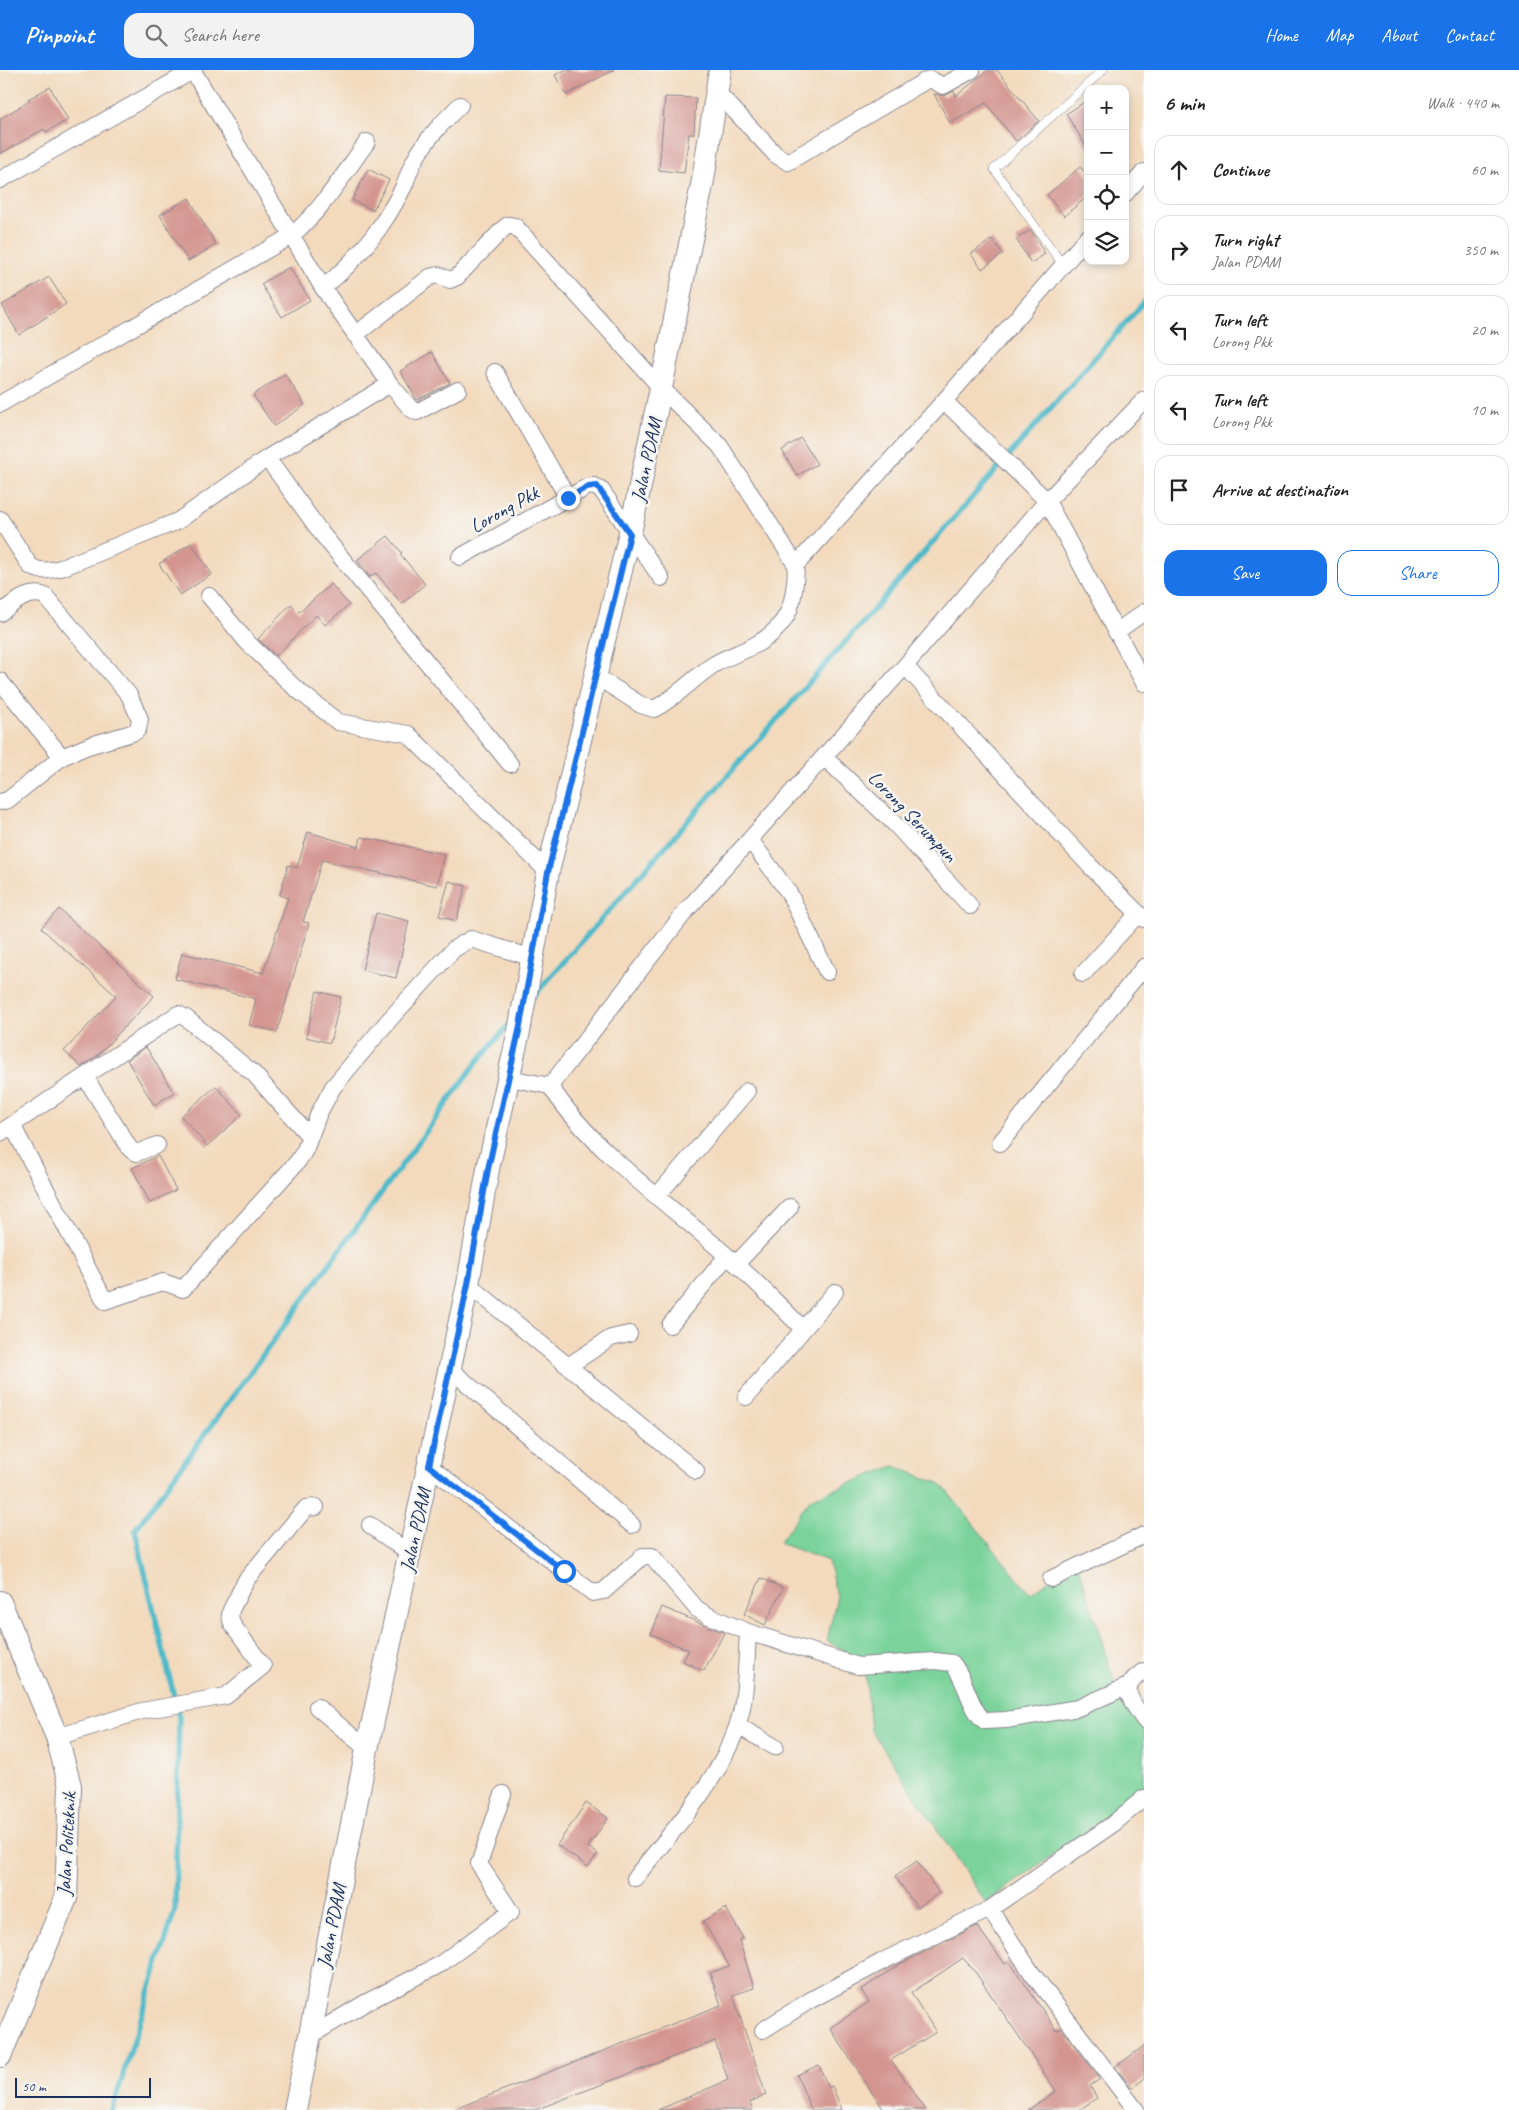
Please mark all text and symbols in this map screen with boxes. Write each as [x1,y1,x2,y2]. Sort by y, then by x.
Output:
search box [124,13,474,58]
text: Pinpoint [25,20,94,50]
icon: search [142,21,170,49]
text: Search here [182,23,259,47]
text: Home [1265,24,1298,46]
text: Map [1326,24,1353,46]
text: About [1381,24,1417,46]
text: Contact [1445,24,1494,46]
map controls [1084,85,1129,265]
button: + [1084,85,1129,130]
text: 6 min [1164,90,1205,116]
text: Walk · 440 m [1427,93,1499,113]
button: − [1084,130,1129,175]
icon: ahead [1165,156,1193,184]
text: Continue [1212,158,1269,182]
text: 60 m [1471,160,1498,180]
button: locate [1084,175,1129,220]
button: layers [1084,220,1129,265]
text: Turn right [1212,228,1279,252]
icon: right [1165,236,1193,264]
text: 350 m [1464,240,1498,260]
text: Jalan PDAM [1212,252,1280,272]
text: Turn left [1212,308,1267,332]
icon: left [1165,316,1193,344]
text: 20 m [1471,320,1498,340]
text: Lorong Pkk [1212,332,1272,352]
text: Turn left [1212,388,1267,412]
icon: left [1165,396,1193,424]
text: 10 m [1471,400,1498,420]
text: Lorong Pkk [1212,412,1272,432]
street label: Jalan PDAM [625,414,668,505]
icon: arrive [1165,476,1193,504]
text: Arrive at destination [1212,478,1348,502]
street label: Lorong Pkk [465,480,545,539]
route end [557,487,580,510]
button: Save [1164,550,1327,596]
button: Share [1337,550,1499,596]
street label: Lorong Serumpun [863,765,963,868]
street label: Jalan PDAM [394,1484,437,1575]
route start [553,1560,576,1583]
street label: Jalan Politeknik [51,1790,82,1897]
street label: Jalan PDAM [311,1880,352,1971]
scale bar [15,2075,151,2098]
text: 50 m [22,2078,46,2095]

